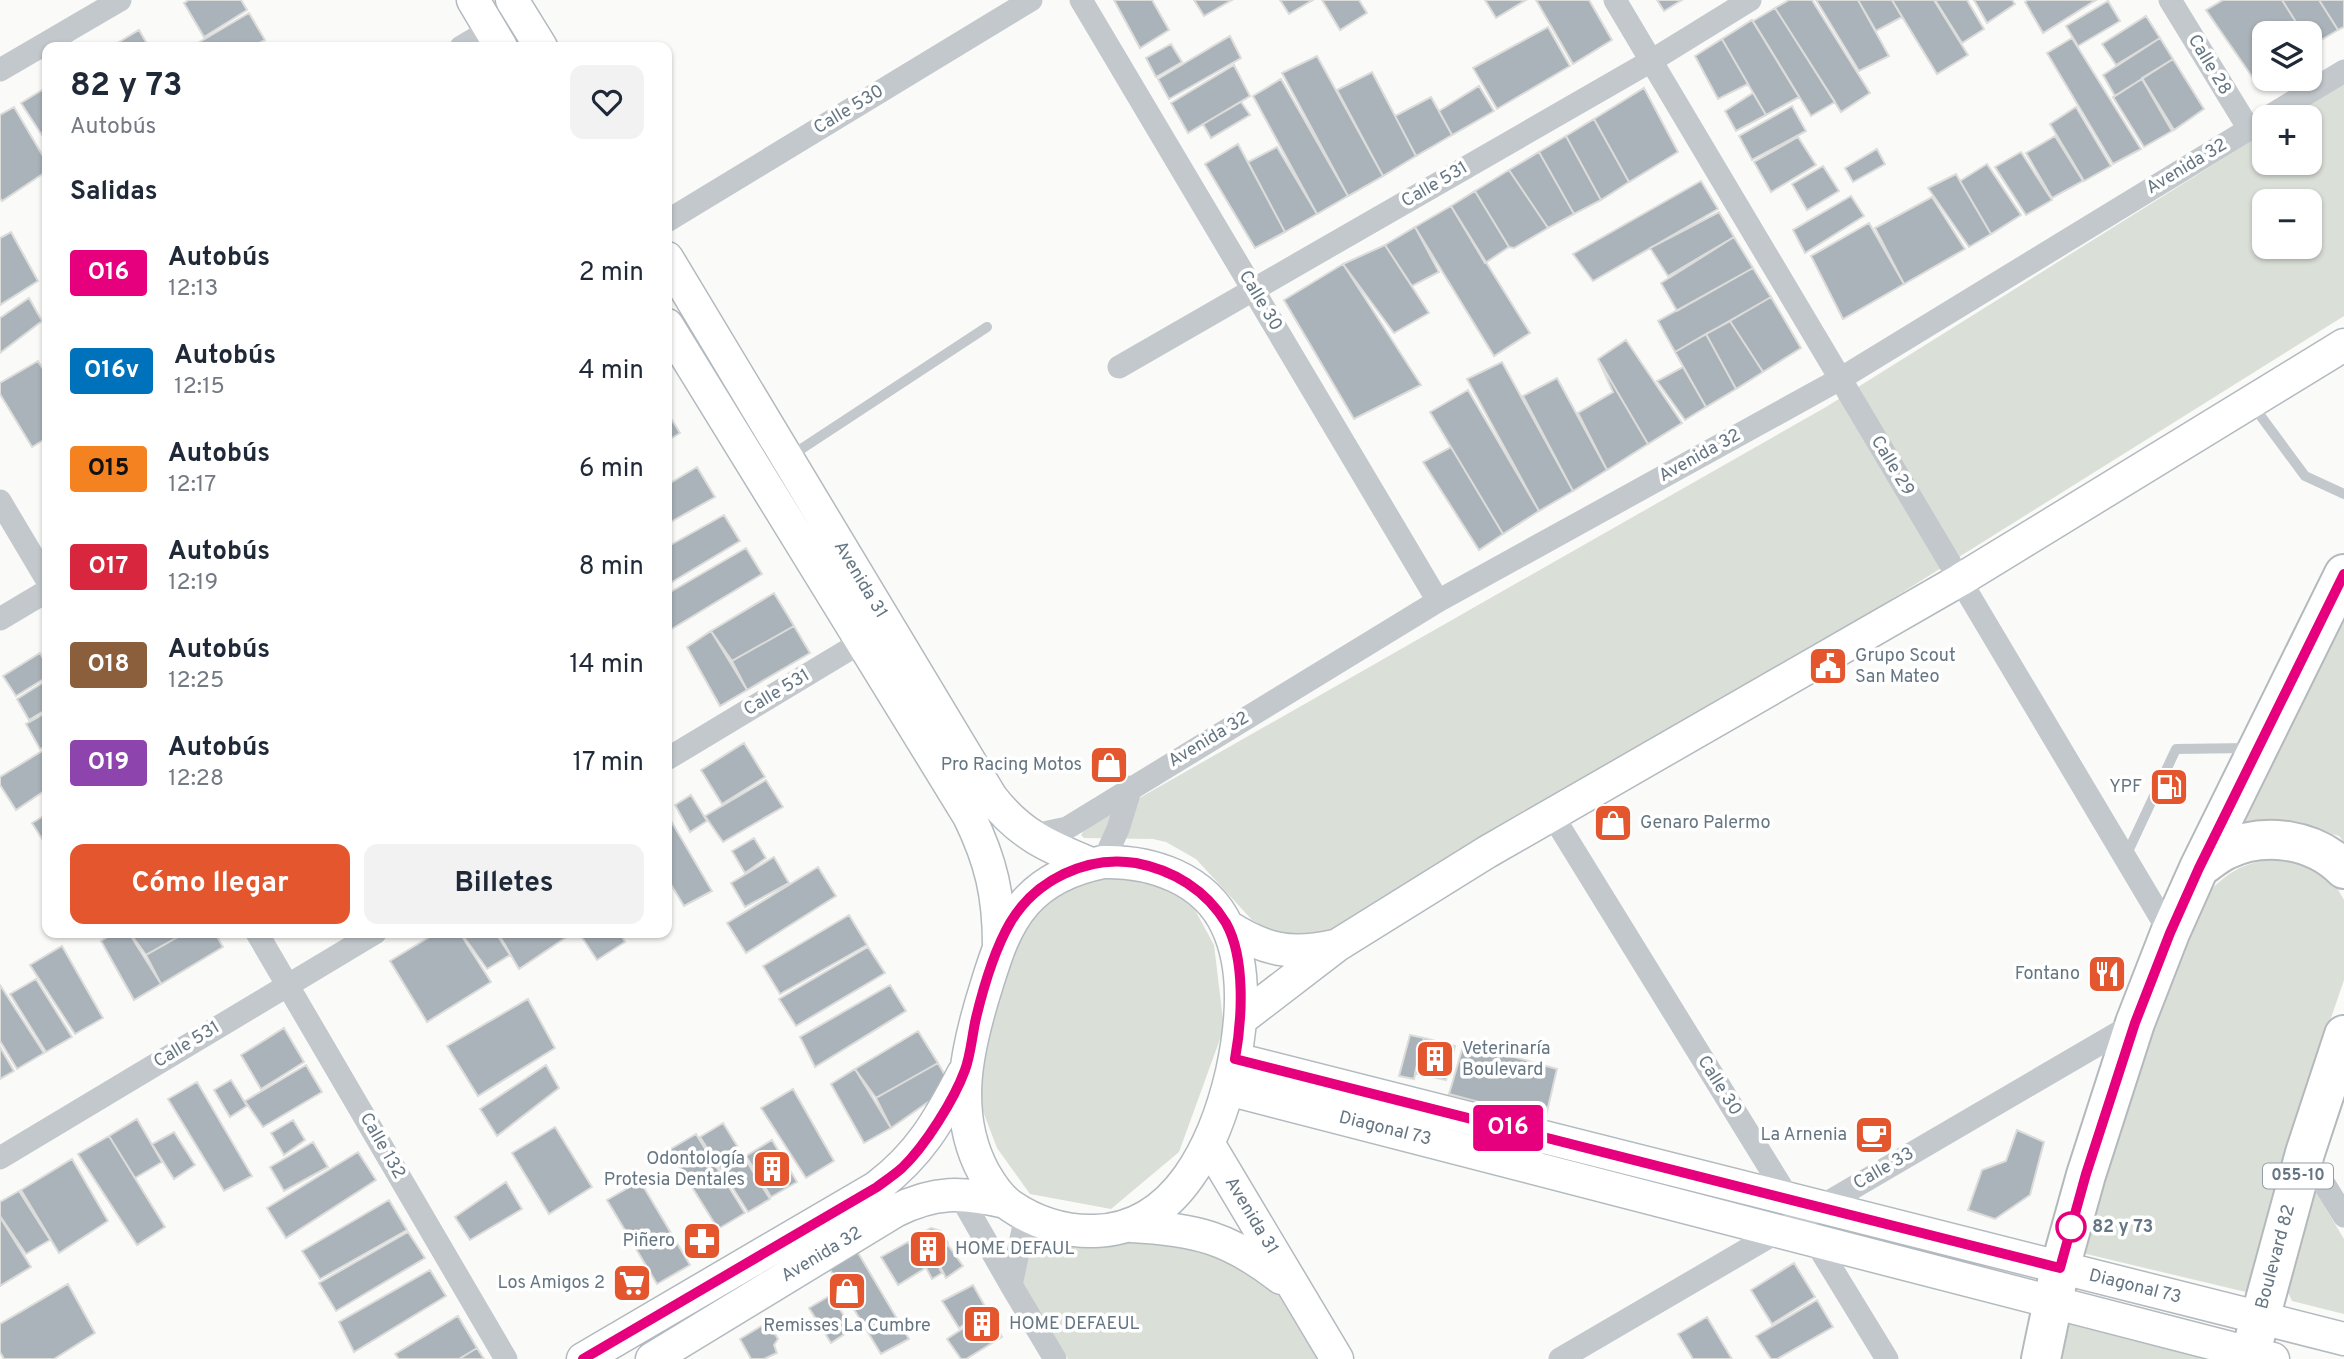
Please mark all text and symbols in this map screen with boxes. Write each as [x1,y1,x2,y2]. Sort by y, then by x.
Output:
map controls [2252,21,2322,259]
button: layers [2252,21,2322,91]
street label: Calle 28 [2182,31,2236,99]
button: heart [570,65,644,139]
text: 82 y 73 [70,66,183,108]
street label: Calle 530 [810,80,888,140]
button: + [2252,105,2322,175]
text: Autobús [70,113,156,142]
street label: Avenida 32 [2142,134,2232,200]
street label: Calle 531 [1398,157,1472,213]
text: Salidas [70,176,158,209]
button: − [2252,189,2322,259]
text: Autobús [168,242,270,275]
text: 2 min [579,257,644,290]
text: O16 [88,258,129,288]
street label: Calle 30 [1233,266,1287,336]
text: 12:13 [168,275,218,304]
text: Autobús [174,340,276,373]
text: 4 min [578,355,644,388]
text: O16v [84,356,139,386]
text: 12:15 [174,373,225,402]
street label: Avenida 32 [1655,424,1745,488]
street label: Calle 29 [1865,432,1919,500]
text: Autobús [168,438,270,471]
text: 6 min [579,453,644,486]
text: O15 [88,454,129,484]
text: 12:17 [168,471,216,500]
text: Autobús [168,536,270,569]
street label: Avenida 31 [828,537,892,623]
text: 8 min [579,551,644,584]
text: O17 [89,552,128,582]
text: 12:19 [168,569,218,598]
text: Autobús [168,634,270,667]
public building icon: Grupo Scout San Mateo [1807,645,1849,687]
place label: Grupo Scout San Mateo [1855,645,1956,689]
text: 14 min [569,649,644,682]
text: O18 [87,650,130,680]
street label: Calle 531 [740,664,814,722]
text: 12:25 [168,667,224,696]
street label: Avenida 32 [1164,707,1254,773]
text: Autobús [168,732,270,765]
shop icon: Pro Racing Motos [1088,744,1130,786]
text: 17 min [572,747,644,780]
text: O19 [88,748,129,778]
place label: Pro Racing Motos [941,754,1082,777]
text: 12:28 [168,765,224,794]
fuel station icon: YPF [2148,766,2190,808]
place label: YPF [2109,776,2142,799]
shop icon: Genaro Palermo [1592,802,1634,844]
place label: Genaro Palermo [1640,812,1771,835]
button: Cómo llegar [70,844,350,924]
button: Billetes [364,844,644,924]
restaurant icon: Fontano [2086,953,2128,995]
place label: Fontano [2015,963,2080,986]
street label: Calle 531 [150,1016,224,1074]
building icon: Veterinaría Boulevard [1414,1038,1456,1080]
place label: Veterinaría Boulevard [1462,1038,1550,1082]
street label: Calle 30 [1692,1052,1746,1120]
line badge: O16 [1468,1105,1548,1151]
street label: Diagonal 73 [1336,1106,1434,1152]
street label: Calle 132 [354,1109,410,1183]
text: O16 [1487,1113,1529,1143]
cafe icon: La Arnenia [1853,1114,1895,1156]
place label: La Arnenia [1760,1124,1847,1147]
street label: Calle 33 [1850,1143,1918,1195]
place label: Odontología Protesia Dentales [604,1148,745,1192]
building icon: Odontología Protesia Dentales [751,1148,793,1190]
road number: 055-10 [2263,1164,2333,1188]
street label: Avenida 31 [1219,1173,1283,1259]
street label: Boulevard 82 [2251,1202,2301,1312]
marker: 82 y 73 [2056,1212,2086,1242]
place label: 82 y 73 [2092,1216,2153,1239]
pharmacy icon: Piñero [681,1220,723,1262]
street label: Avenida 32 [777,1222,867,1288]
building icon: HOME DEFAUL [907,1228,949,1270]
place label: Piñero [622,1230,675,1253]
place label: HOME DEFAUL [955,1238,1075,1261]
supermarket icon: Los Amigos 2 [611,1262,653,1304]
street label: Diagonal 73 [2086,1264,2184,1310]
shop icon: Remisses La Cumbre [826,1270,868,1312]
place label: Los Amigos 2 [497,1272,605,1295]
building icon: HOME DEFAEUL [961,1303,1003,1345]
place label: HOME DEFAEUL [1009,1313,1140,1336]
place label: Remisses La Cumbre [763,1315,931,1338]

